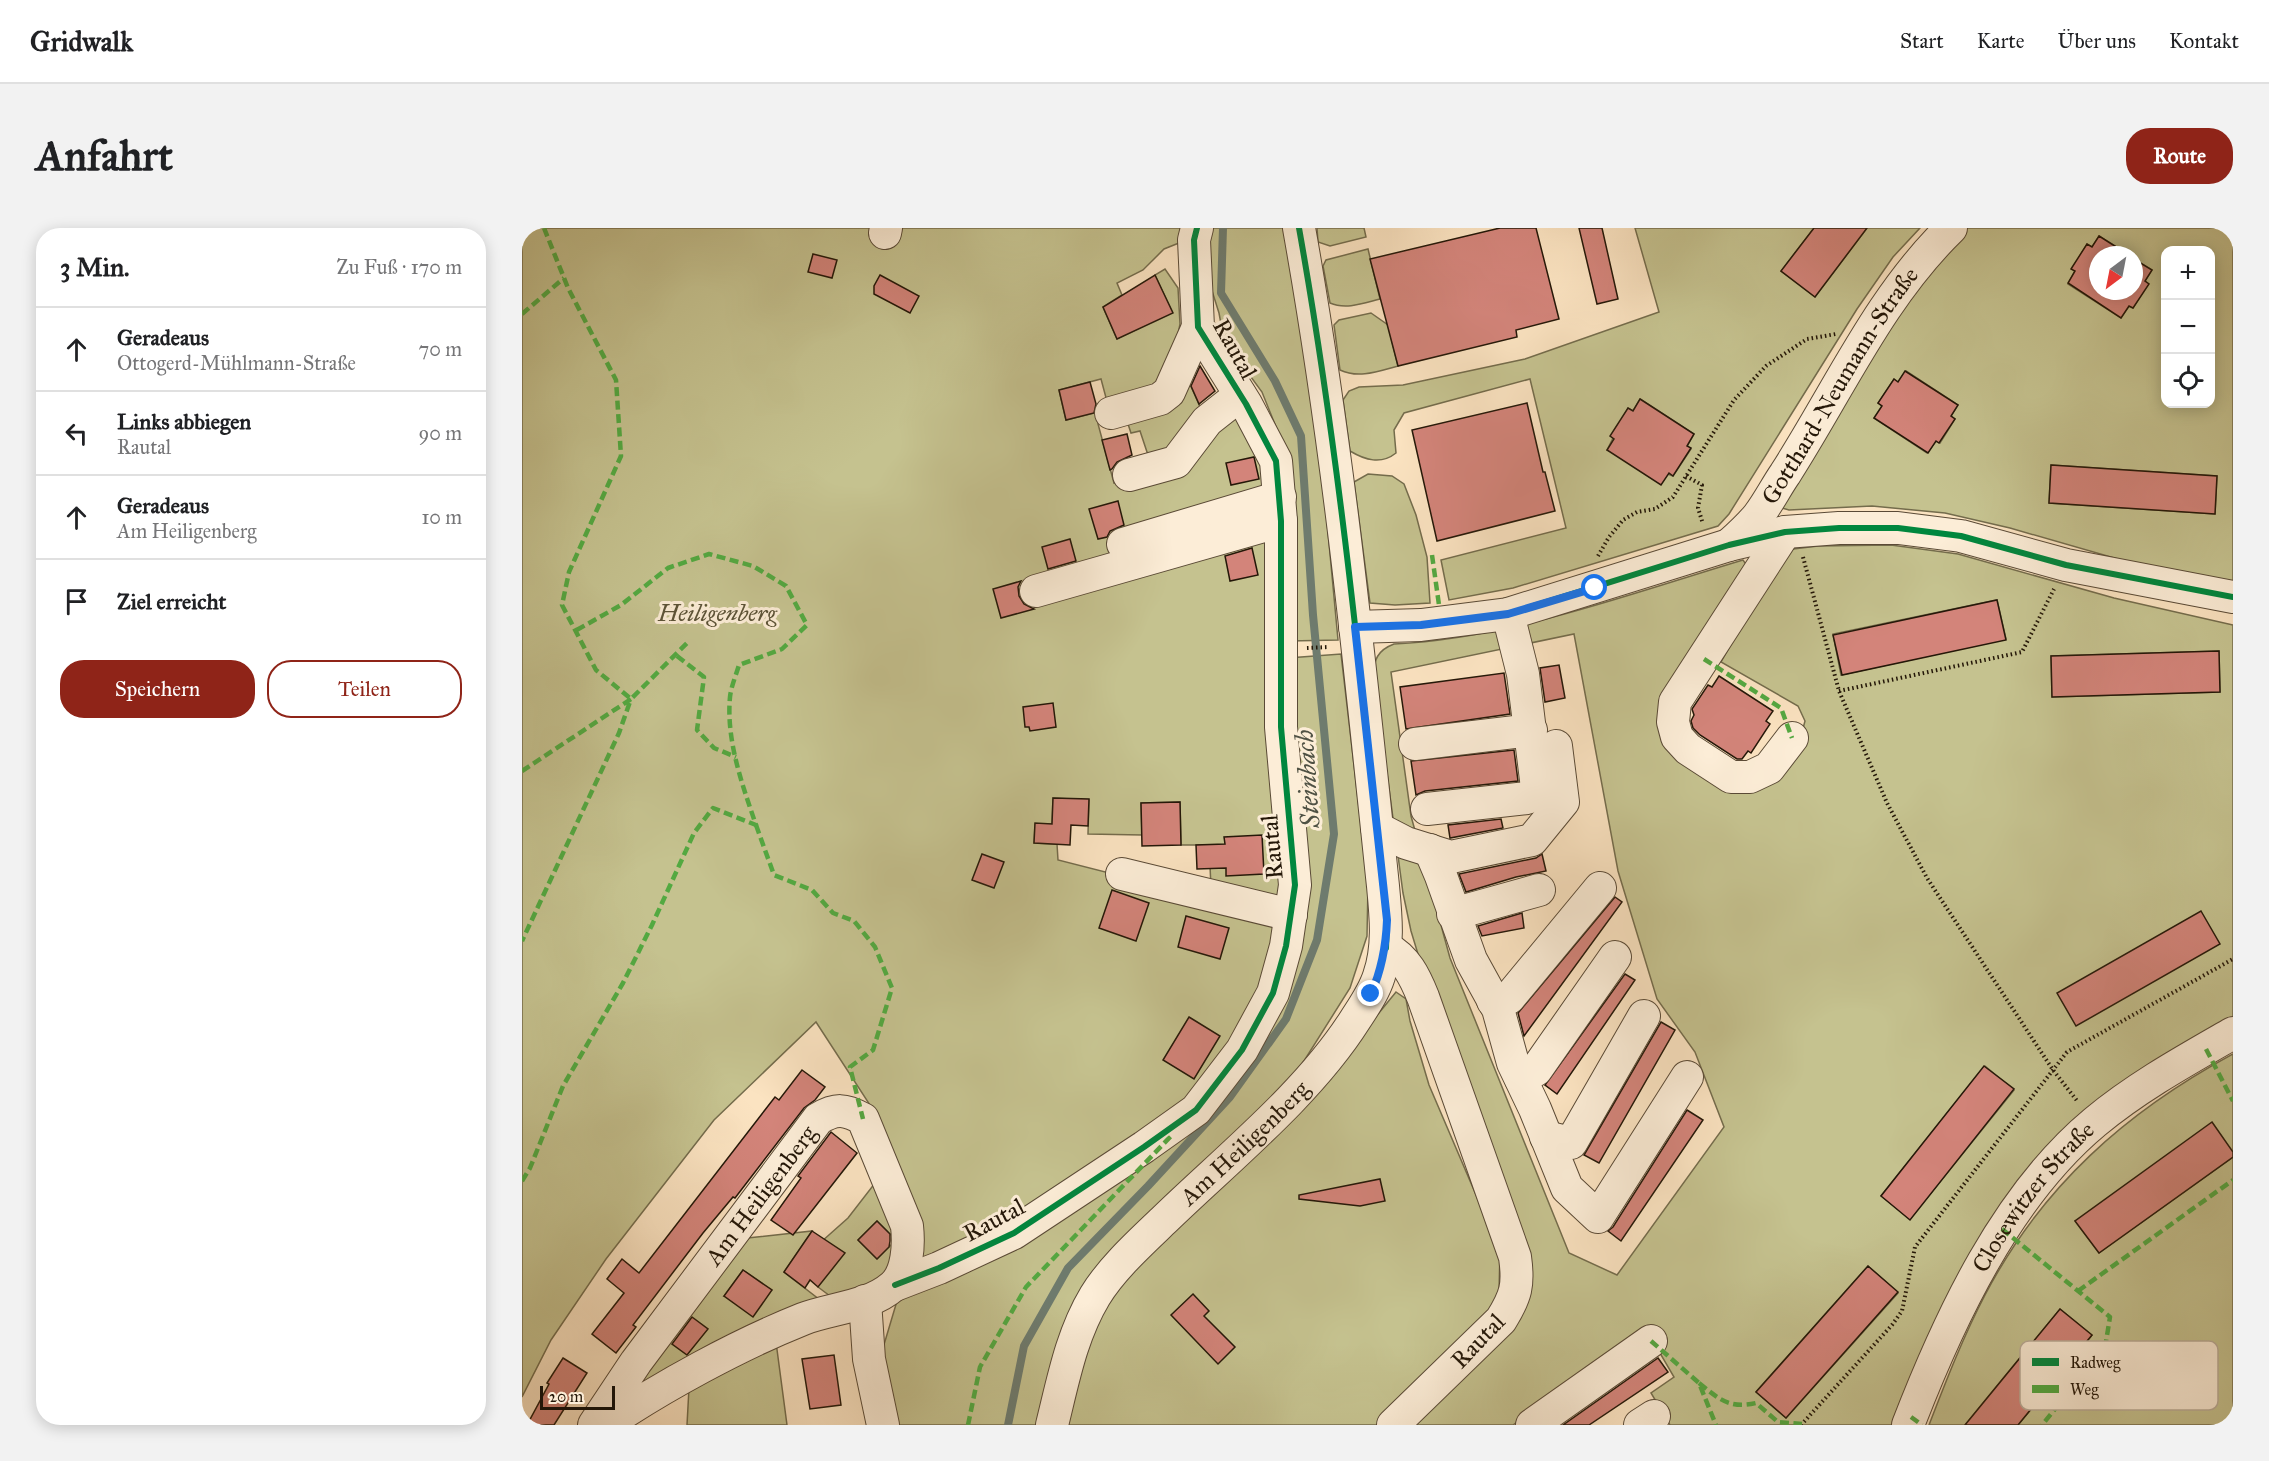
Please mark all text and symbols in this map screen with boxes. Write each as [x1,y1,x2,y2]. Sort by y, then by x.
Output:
text: Gridwalk [30,24,133,59]
text: Start [1900,28,1944,54]
text: Karte [1977,28,2025,54]
text: Über uns [2058,28,2136,54]
text: Kontakt [2169,28,2239,54]
button: Route [2126,128,2233,184]
text: Anfahrt [36,130,173,182]
north arrow [2089,246,2143,300]
map controls [2161,246,2215,408]
button: + [2161,246,2215,300]
text: 3 Min. [60,251,129,283]
text: Zu Fuß · 170 m [336,255,462,279]
street label: Gotthard-Neumann-Straße [1755,261,1925,510]
button: − [2161,300,2215,354]
street label: Rautal [1206,313,1264,385]
text: Geradeaus [117,324,209,351]
icon: ahead [60,333,93,366]
text: 70 m [419,337,462,361]
text: Ottogerd-Mühlmann-Straße [117,351,356,375]
button: locate [2161,354,2215,408]
text: Links abbiegen [117,408,251,435]
icon: left [60,417,93,450]
text: 90 m [419,421,462,445]
text: Rautal [117,435,171,459]
text: Geradeaus [117,492,209,519]
icon: ahead [60,501,93,534]
text: 10 m [421,505,462,529]
text: Am Heiligenberg [117,519,257,543]
route start [1581,574,1607,600]
icon: arrive [60,585,93,618]
text: Ziel erreicht [117,588,226,615]
park label: Heiligenberg [657,598,778,628]
button: Speichern [60,660,255,718]
button: Teilen [267,660,462,718]
water label: Steinbach [1288,728,1326,830]
street label: Rautal [1254,813,1290,881]
route end [1357,980,1383,1006]
street label: Am Heiligenberg [1173,1074,1316,1213]
street label: Closewitzer Straße [1965,1115,2100,1278]
street label: Am Heiligenberg [698,1119,824,1272]
street label: Rautal [958,1191,1030,1248]
street label: Rautal [1445,1307,1512,1375]
legend [2020,1341,2218,1410]
text: Radweg [2070,1353,2121,1373]
text: Weg [2070,1380,2099,1400]
scale bar [540,1383,615,1410]
text: 20 m [549,1387,583,1406]

